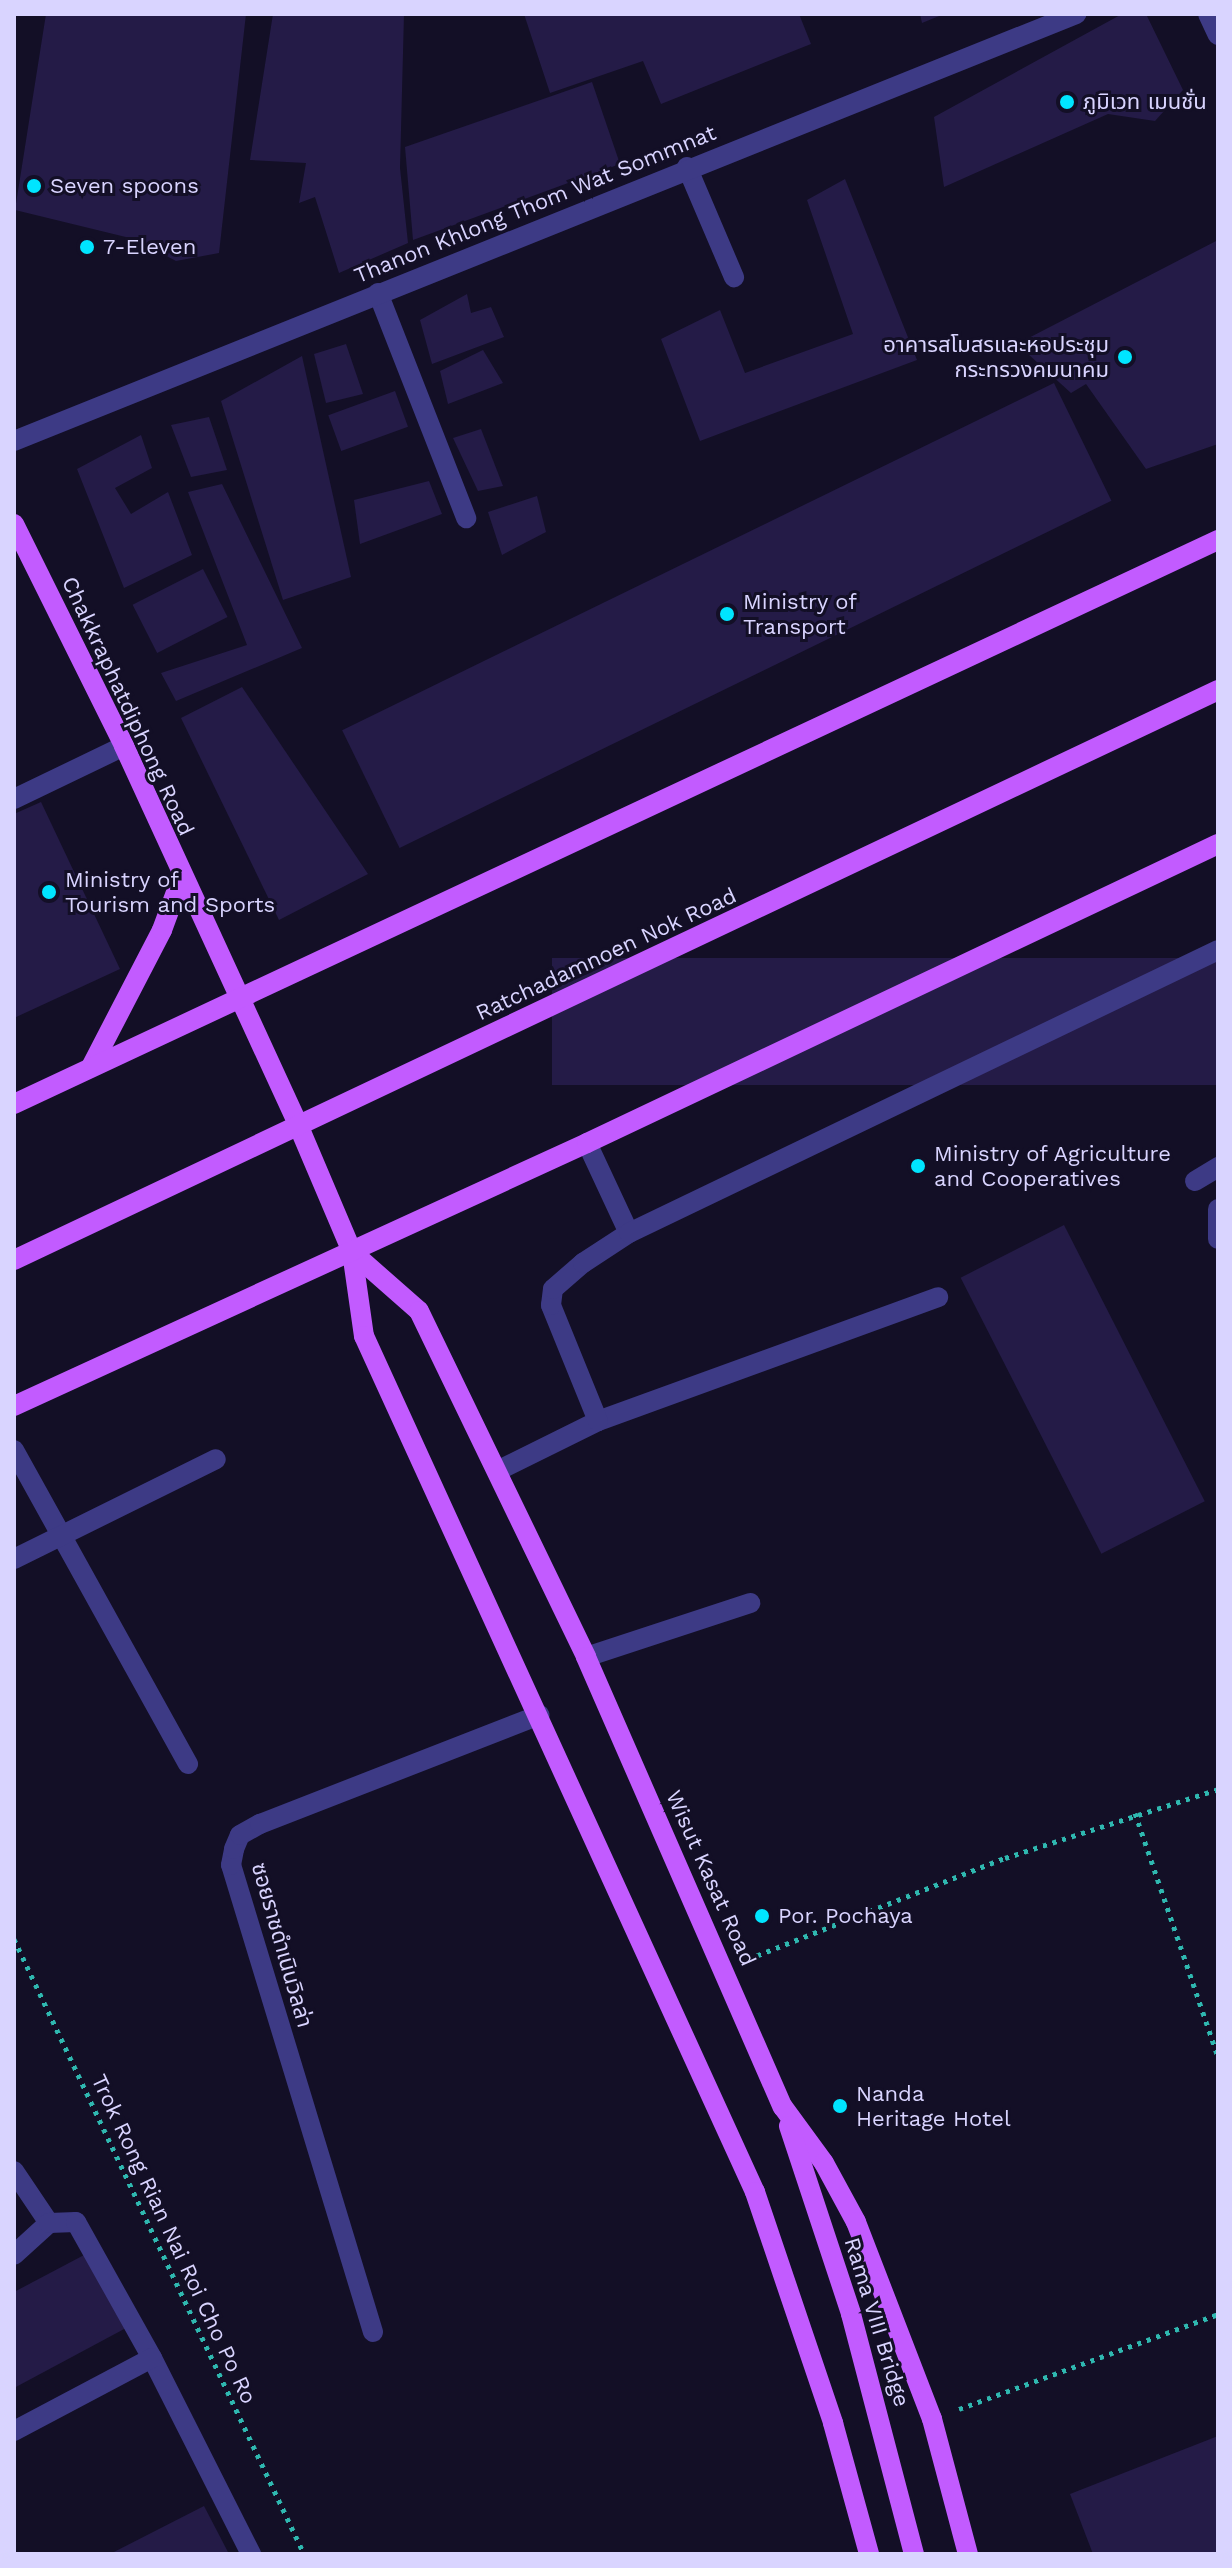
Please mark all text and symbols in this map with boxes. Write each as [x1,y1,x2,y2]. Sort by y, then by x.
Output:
place label: ภูมิเวท เมนชั่น [1083,89,1207,115]
marker: ภูมิเวท เมนชั่น [1058,93,1076,111]
street label: Thanon Khlong Thom Wat Sommnat [350,119,720,289]
place label: Seven spoons [50,173,199,199]
marker: Seven spoons [25,177,43,195]
place label: 7-Eleven [103,234,196,260]
marker: 7-Eleven [78,238,96,256]
place label: อาคารสโมสรและหอประชุม กระทรวงคมนาคม [883,331,1109,382]
marker: อาคารสโมสรและหอประชุม กระทรวงคมนาคม [1116,348,1134,366]
street label: Chakkraphatdiphong Road [56,572,200,840]
place label: Ministry of Transport [743,588,857,640]
marker: Ministry of Transport [718,605,736,623]
place label: Ministry of Tourism and Sports [65,866,275,918]
street label: Ratchadamnoen Nok Road [471,882,741,1026]
marker: Ministry of Tourism and Sports [40,883,58,901]
place label: Ministry of Agriculture and Cooperatives [934,1140,1173,1192]
marker: Ministry of Agriculture and Cooperatives [909,1157,927,1175]
street label: Wisut Kasat Road [660,1786,762,1970]
street label: ซอยราชดำเนินวิลล่า [246,1859,318,2031]
place label: Por. Pochaya [778,1903,913,1929]
marker: Por. Pochaya [753,1907,771,1925]
street label: Trok Rong Rian Nai Roi Cho Po Ro [86,2070,262,2408]
place label: Nanda Heritage Hotel [856,2080,1011,2132]
marker: Nanda Heritage Hotel [831,2097,849,2115]
street label: Rama VIII Bridge [839,2234,915,2410]

